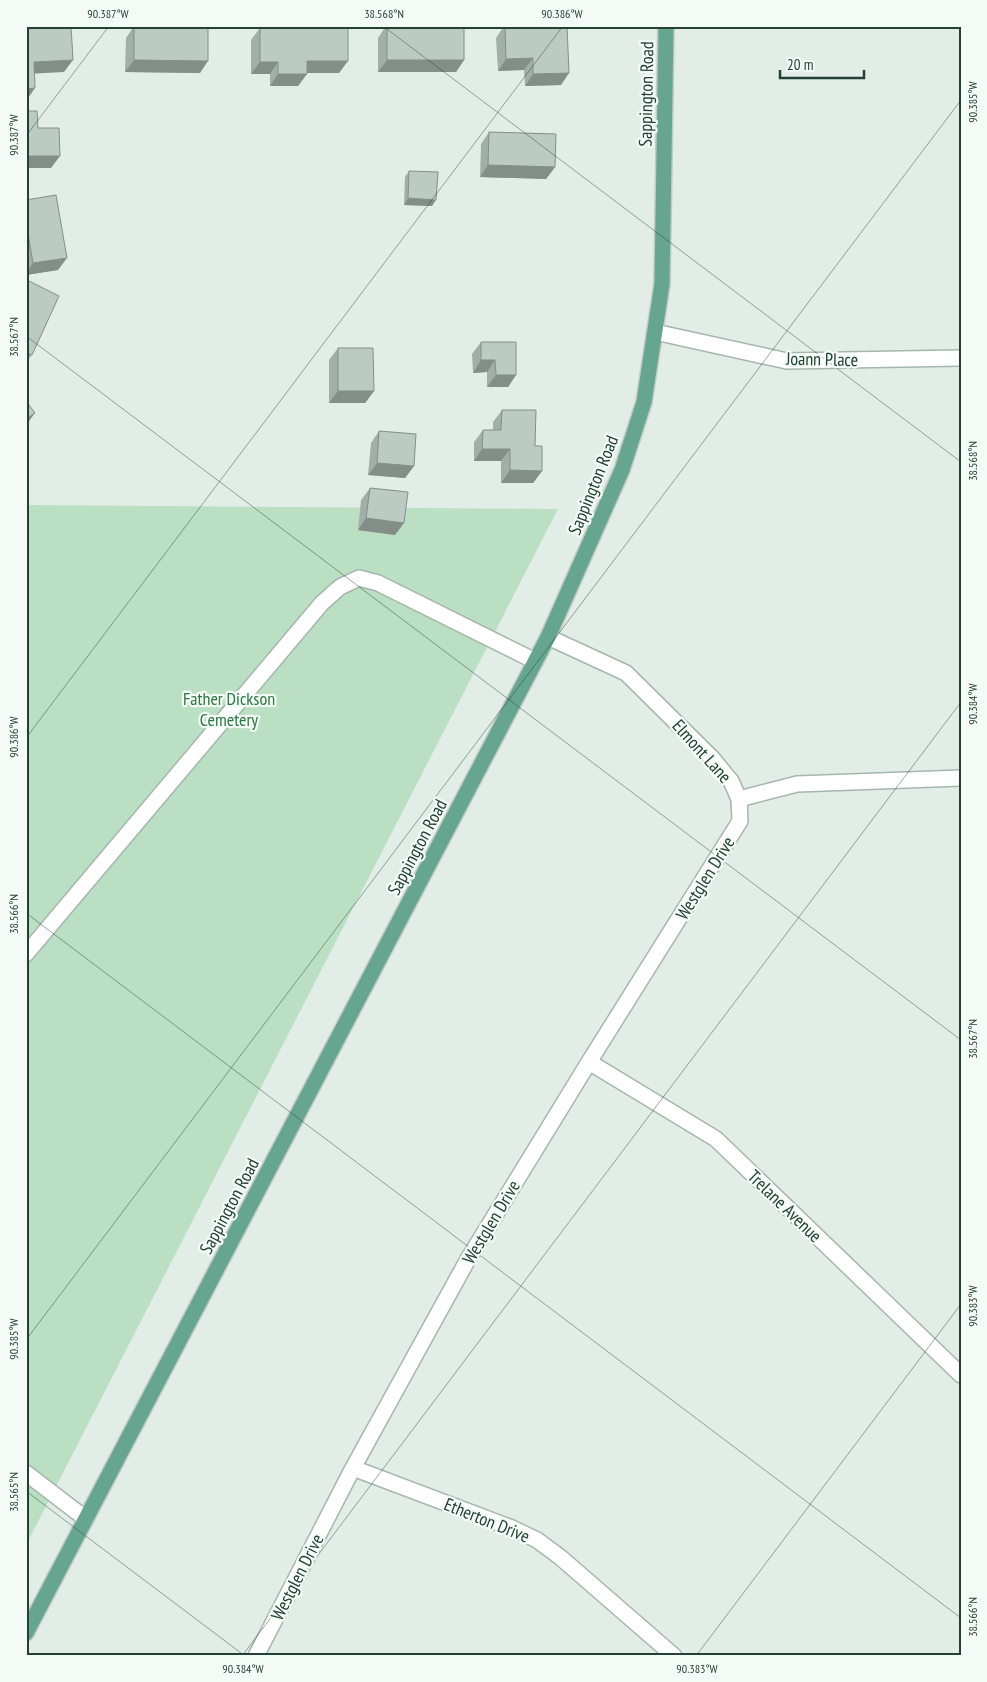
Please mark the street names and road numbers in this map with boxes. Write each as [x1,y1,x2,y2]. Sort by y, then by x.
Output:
street label: Sappington Road [634,41,658,147]
street label: Joann Place [785,347,858,371]
street label: Sappington Road [563,432,623,538]
street label: Elmont Lane [667,714,737,788]
street label: Sappington Road [382,795,452,899]
street label: Westglen Drive [670,832,740,924]
street label: Sappington Road [194,1154,264,1258]
street label: Trelane Avenue [743,1165,827,1247]
street label: Westglen Drive [457,1176,525,1268]
street label: Etherton Drive [441,1492,533,1548]
street label: Westglen Drive [266,1530,328,1624]

